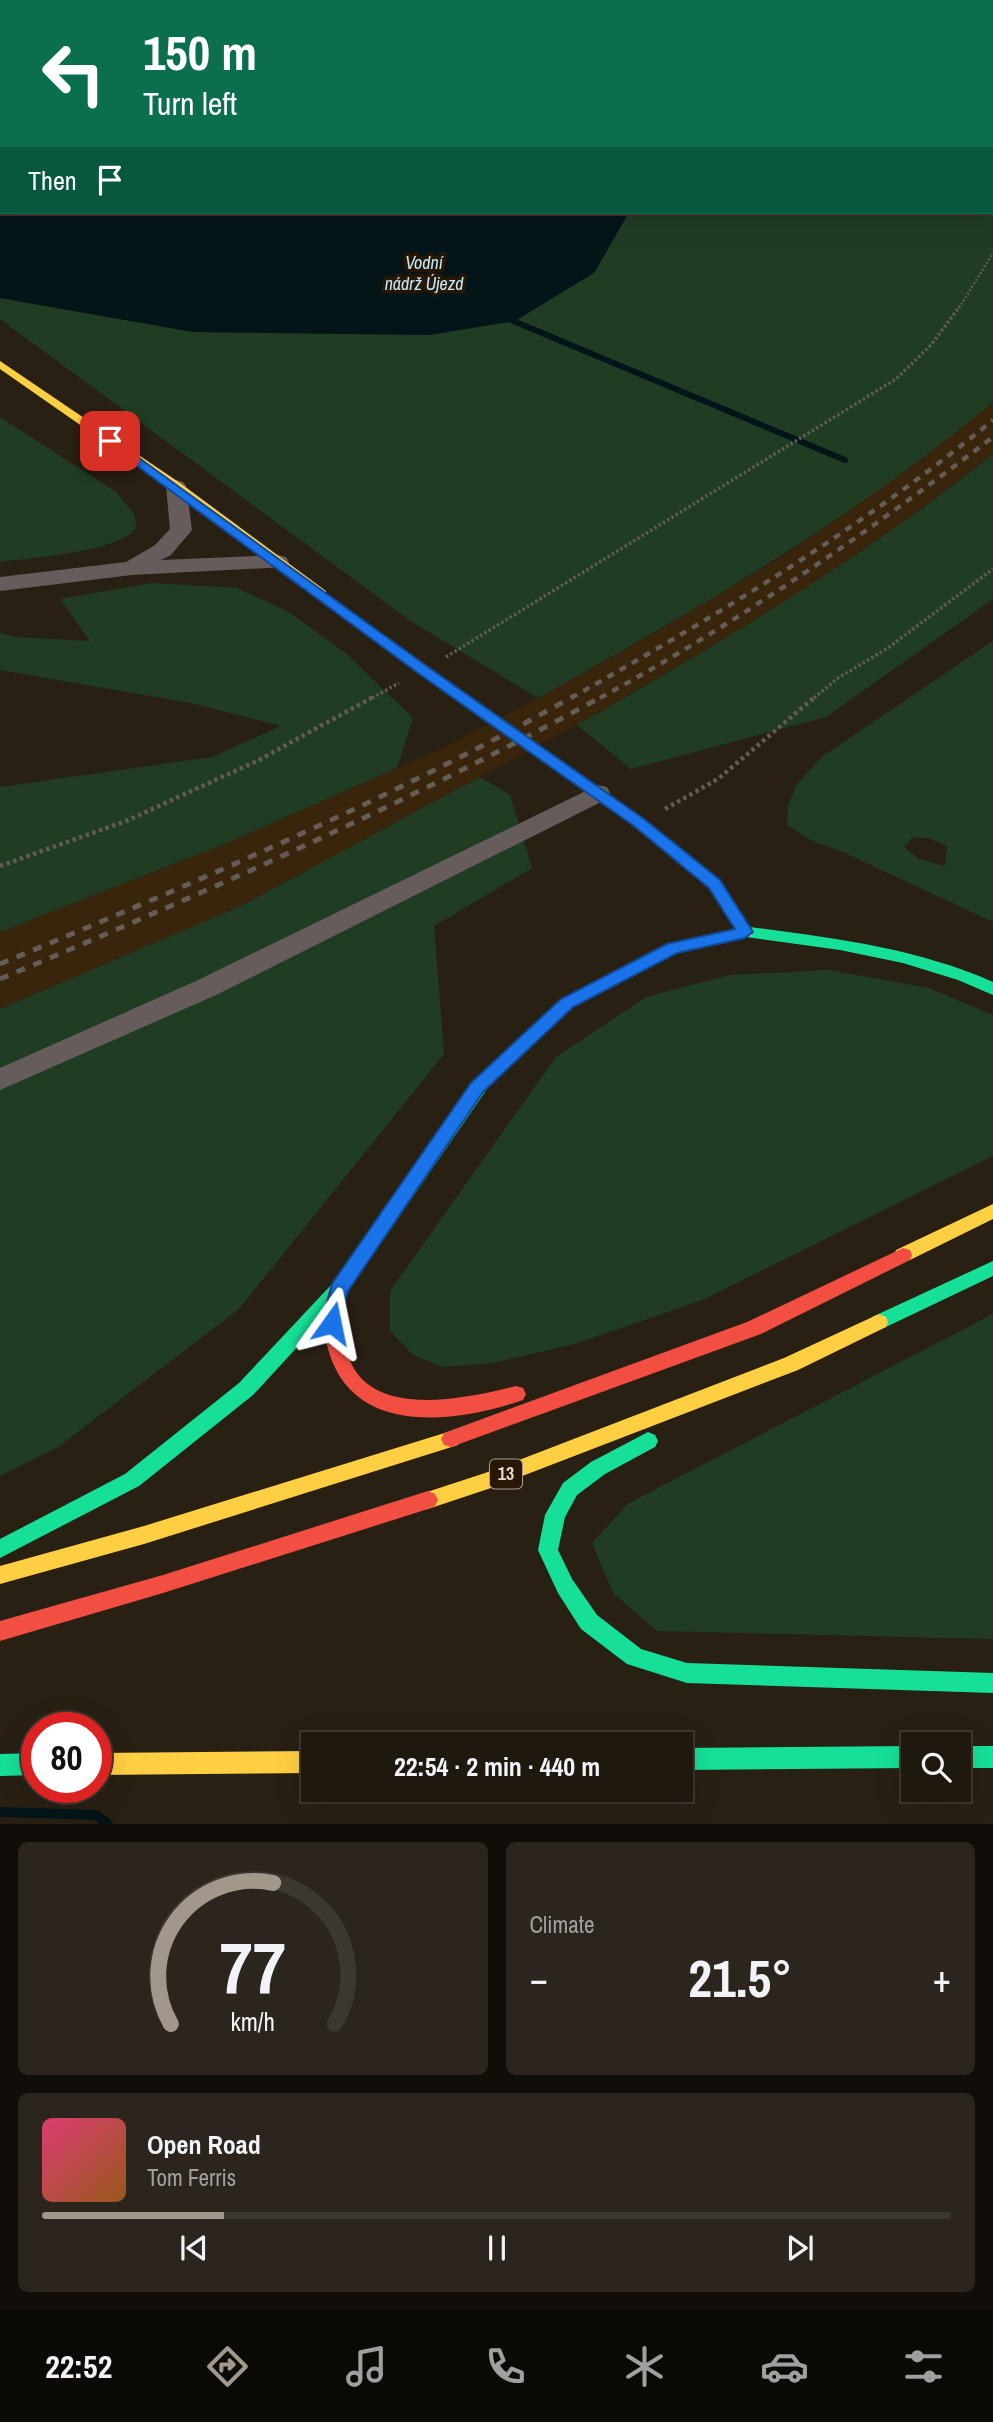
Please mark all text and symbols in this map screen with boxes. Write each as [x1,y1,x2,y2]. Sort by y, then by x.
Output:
text: 150 m [143,19,257,85]
icon: left [28,28,119,119]
text: Turn left [143,82,237,125]
icon: arrive [91,161,129,199]
text: Then [28,163,77,198]
water label: Vodní nádrž Újezd [385,250,464,296]
pin [80,411,140,471]
icon: arrive [91,422,129,460]
position arrow [295,1286,369,1360]
road number: 13 [490,1460,522,1489]
speed limit sign: 80 [21,1712,112,1803]
map controls [901,1732,971,1802]
button: search [901,1732,971,1802]
text: 22:54 · 2 min · 440 m [394,1749,600,1784]
text: Climate [530,1909,594,1940]
text: 77 [220,1920,286,2018]
text: 21.5° [688,1943,792,2013]
text: − [530,1953,548,2004]
text: + [933,1953,951,2004]
text: km/h [231,2005,275,2039]
text: Open Road [147,2127,261,2162]
text: Tom Ferris [147,2162,236,2193]
icon: previous [175,2229,213,2267]
icon: pause [478,2229,516,2267]
icon: next [781,2229,819,2267]
icon: directions [203,2342,252,2391]
icon: music [342,2342,391,2391]
icon: phone [481,2342,530,2391]
icon: climate [620,2342,669,2391]
icon: car [760,2342,809,2391]
icon: filters [899,2342,948,2391]
text: 22:52 [45,2345,112,2388]

